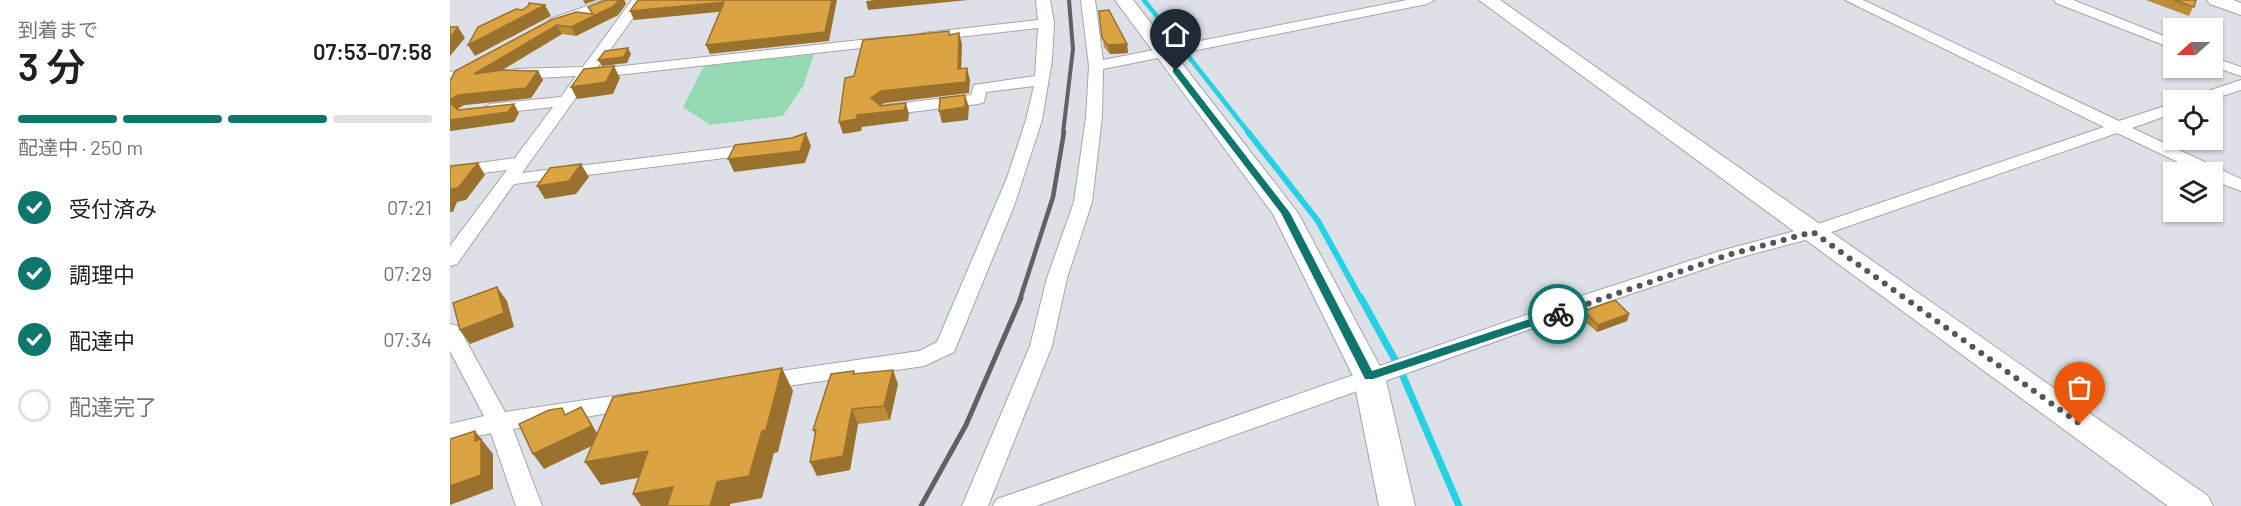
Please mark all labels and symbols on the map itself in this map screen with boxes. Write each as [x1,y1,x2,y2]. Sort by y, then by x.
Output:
pin [1150,9,1201,71]
north arrow [2163,18,2223,78]
courier [1528,284,1588,344]
pin [2054,362,2105,424]

